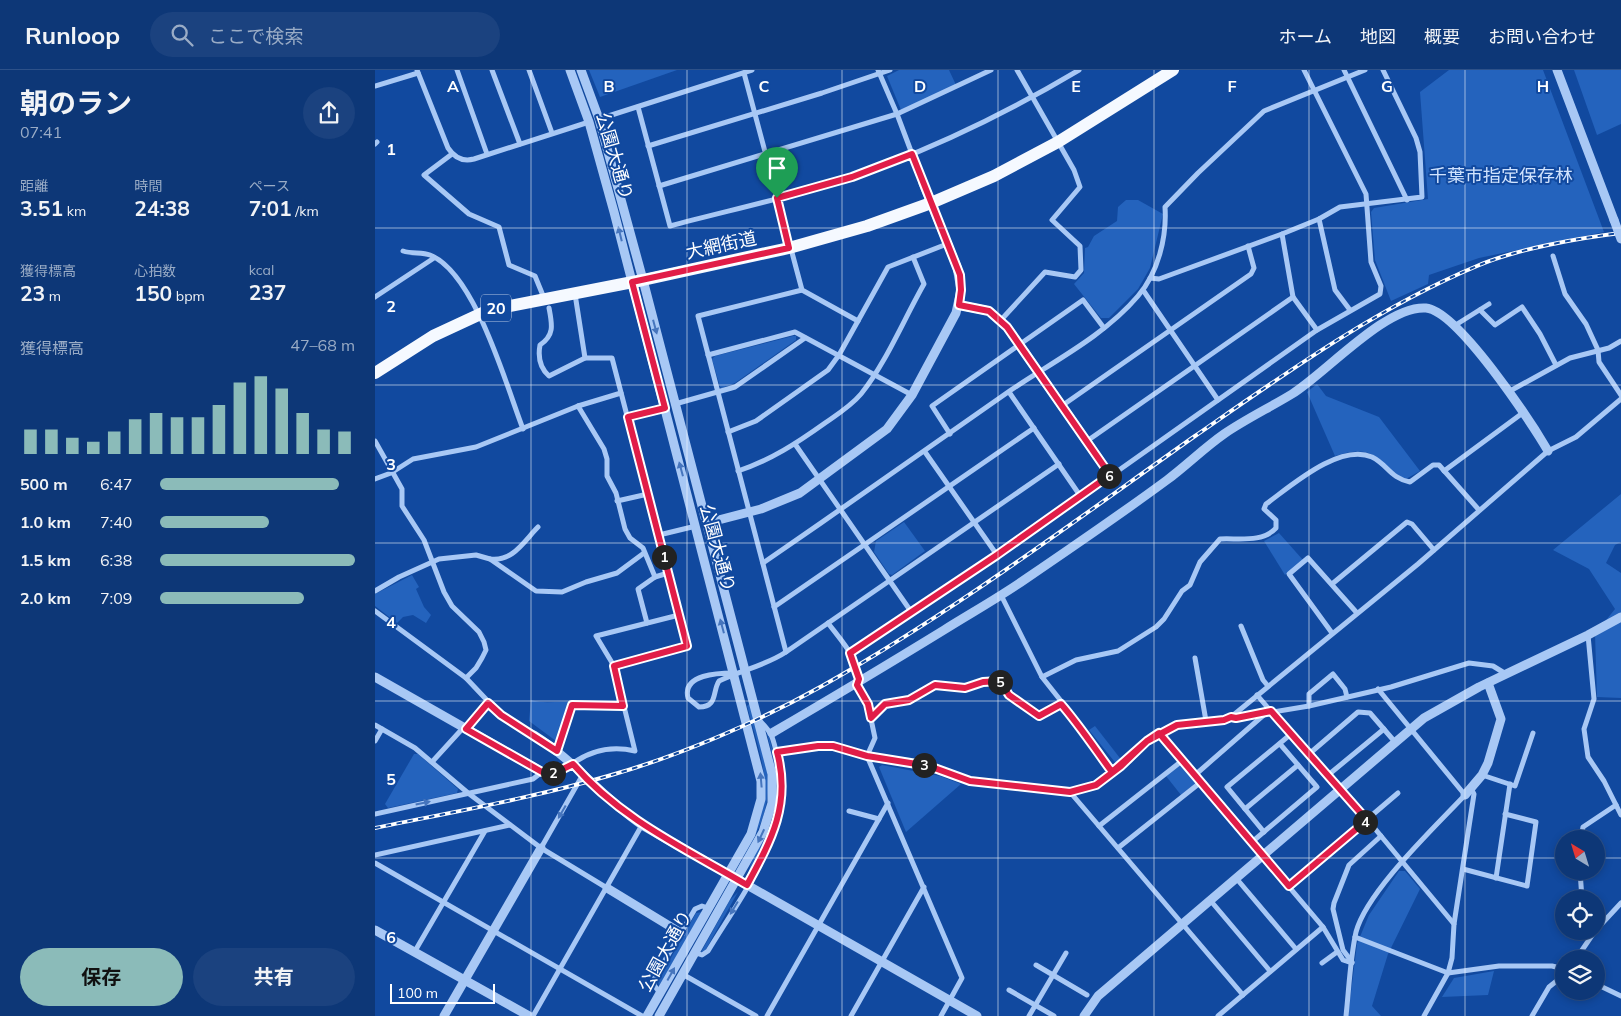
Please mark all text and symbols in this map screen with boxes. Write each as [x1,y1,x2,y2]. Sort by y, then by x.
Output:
search box [150,12,500,57]
text: Runloop [25,20,120,50]
icon: search [168,21,196,49]
text: ここで検索 [208,24,303,48]
text: ホーム [1279,25,1332,48]
text: 地図 [1360,25,1396,48]
text: 概要 [1424,25,1460,48]
text: お問い合わせ [1488,25,1596,48]
text: A [447,76,459,96]
text: B [603,76,615,96]
text: C [759,76,770,96]
text: D [914,76,926,96]
text: E [1071,76,1081,96]
text: F [1227,76,1237,96]
text: G [1381,76,1393,96]
text: H [1537,76,1549,96]
text: 朝のラン [20,85,132,120]
button: share [303,87,355,139]
street label: 公園大通り [592,110,638,202]
text: 07:41 [20,122,62,142]
text: 1 [386,139,396,159]
pin [756,147,798,198]
icon: arrive [763,154,791,182]
park label: 千葉市指定保存林 [1429,164,1573,187]
text: 距離 [20,177,48,195]
text: 時間 [134,177,162,195]
text: ペース [249,177,290,195]
text: 3.51 [20,195,63,221]
text: 24:38 [134,195,190,221]
text: 7:01 [249,195,292,221]
text: km [63,202,86,220]
text: /km [292,202,319,220]
street label: 大網街道 [683,226,759,264]
one-way arrow [616,227,624,242]
text: kcal [249,261,274,279]
text: 獲得標高 [20,262,76,280]
text: 心拍数 [134,262,176,280]
text: 237 [249,279,286,305]
text: 23 [20,280,45,306]
text: 150 [134,280,172,306]
text: m [45,287,61,305]
text: bpm [172,287,205,305]
road number: 20 [481,294,511,322]
text: 2 [386,296,396,316]
one-way arrow [652,320,660,335]
text: 47–68 m [290,335,355,355]
text: 獲得標高 [20,338,84,358]
text: 3 [386,454,396,474]
one-way arrow [676,461,684,476]
pin: 6 [1097,464,1121,488]
text: 6 [1105,467,1114,485]
text: 500 m [20,474,68,494]
text: 6:47 [100,474,132,494]
street label: 公園大通り [695,502,741,594]
text: 1.0 km [20,512,71,532]
text: 7:40 [100,512,132,532]
pin: 1 [651,544,677,570]
text: 1 [660,548,669,566]
text: 1.5 km [20,550,71,570]
text: 6:38 [100,550,132,570]
text: 2.0 km [20,588,71,608]
text: 7:09 [100,588,132,608]
text: 4 [386,612,396,632]
one-way arrow [718,619,726,634]
pin: 5 [987,670,1013,694]
text: 5 [996,673,1005,691]
pin: 3 [911,752,937,778]
text: 3 [920,756,929,774]
pin: 2 [541,760,565,786]
text: 2 [549,764,558,782]
text: 5 [386,769,396,789]
one-way arrow [757,771,765,787]
one-way arrow [415,799,430,807]
one-way arrow [557,805,566,818]
pin: 4 [1353,810,1377,834]
text: 4 [1361,813,1370,831]
one-way arrow [756,829,764,843]
north arrow [1555,830,1605,880]
map controls [1555,830,1605,1000]
button: locate [1555,890,1605,940]
one-way arrow [729,902,738,915]
street label: 公園大通り [633,906,697,996]
text: 6 [386,927,396,947]
button: 保存 [20,948,183,1006]
button: 共有 [193,948,355,1006]
button: layers [1555,950,1605,1000]
one-way arrow [667,967,676,980]
scale bar [390,981,495,1004]
text: 100 m [397,984,438,1002]

